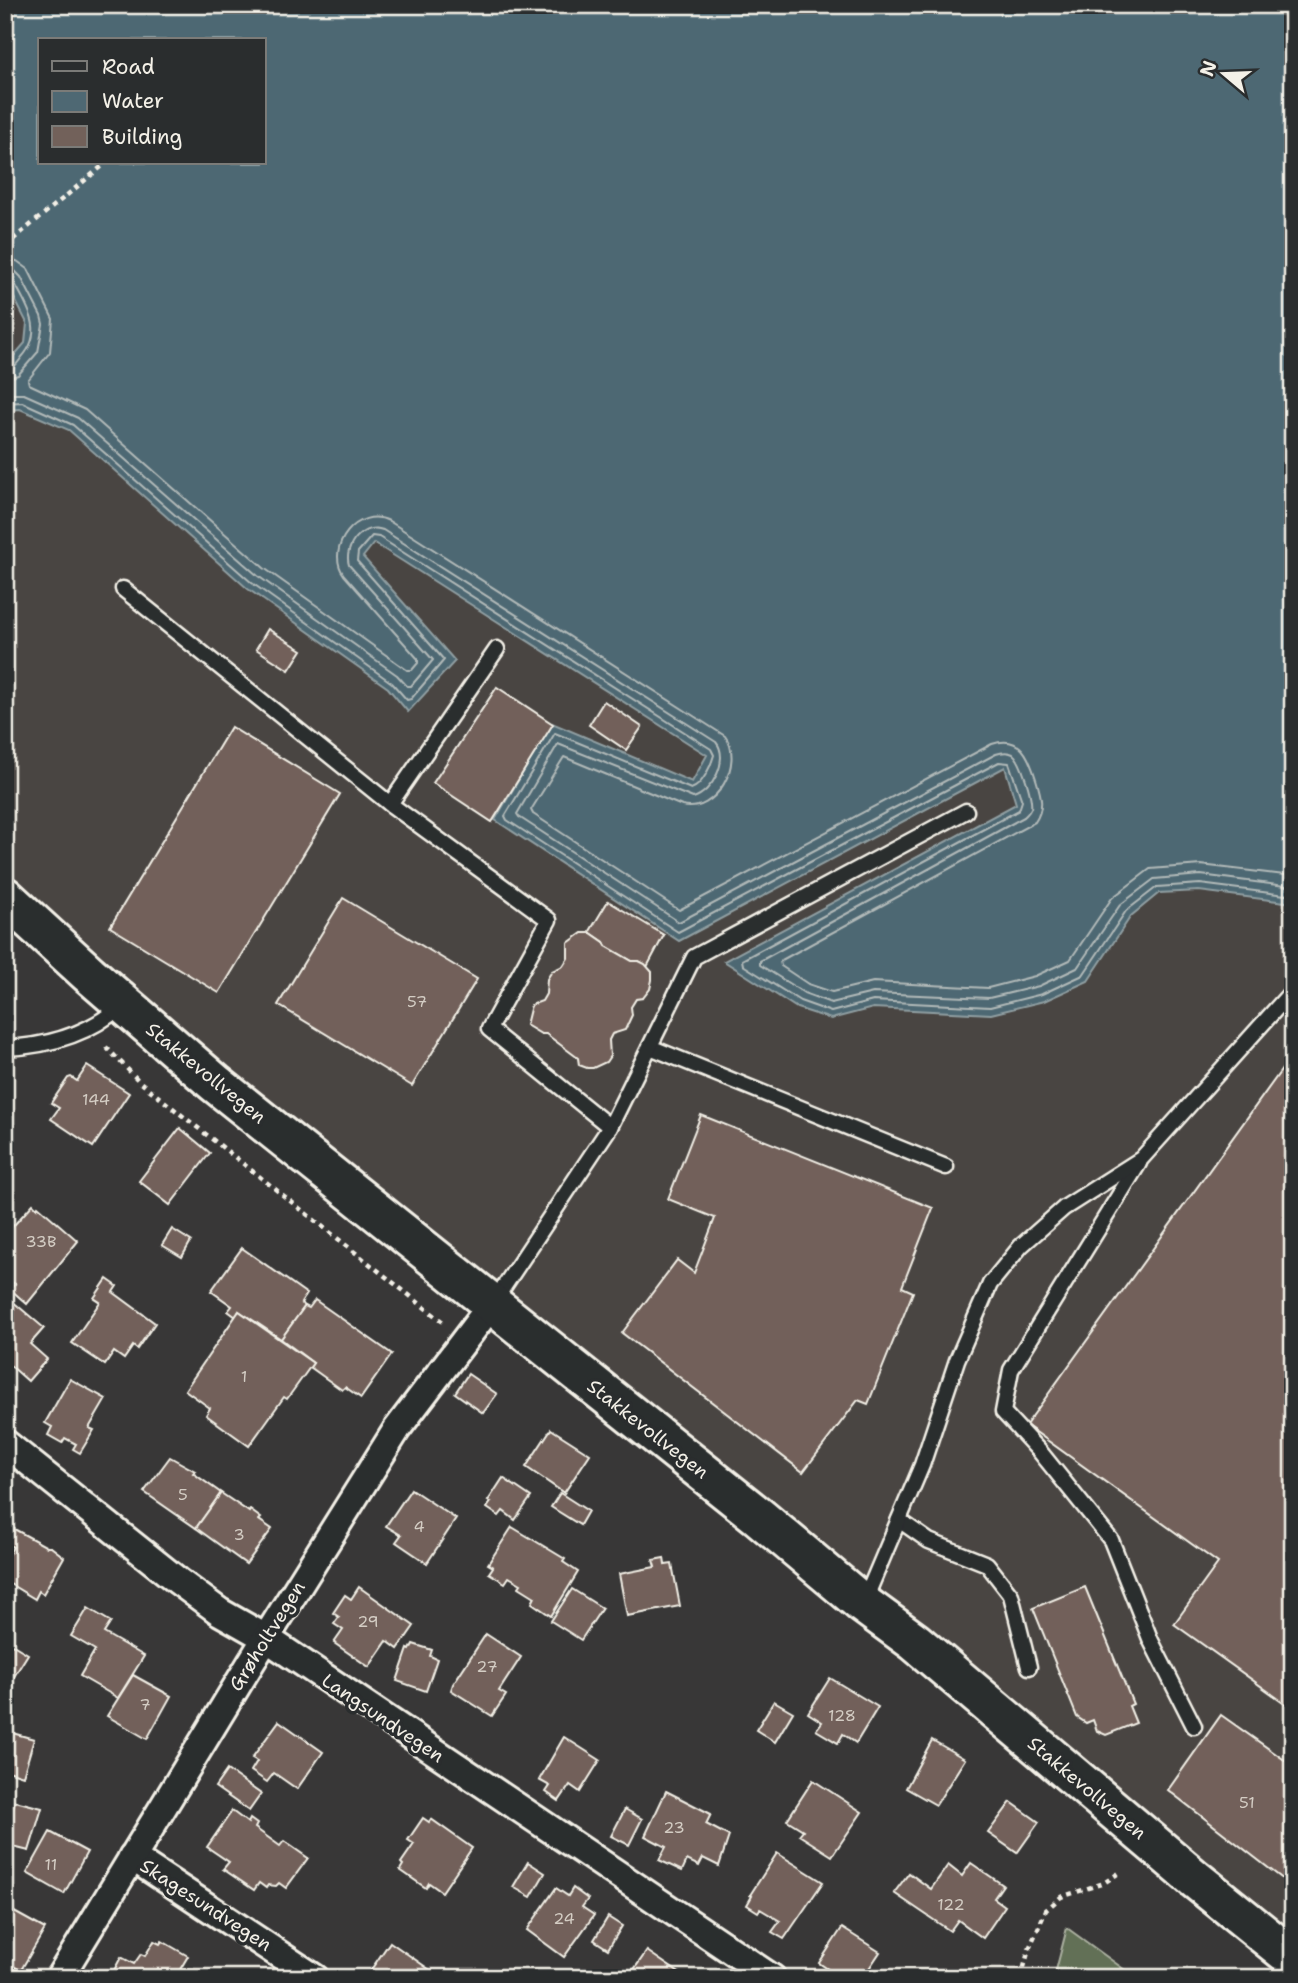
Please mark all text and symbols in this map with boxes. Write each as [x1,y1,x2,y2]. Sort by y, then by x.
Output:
legend [38,38,266,164]
north arrow [1190,38,1260,108]
text: Road [102,53,155,81]
text: N [1194,57,1223,80]
text: Water [102,87,164,115]
text: Building [102,123,182,151]
house number: 57 [407,991,427,1012]
street label: Stakkevollvegen [141,1017,271,1129]
house number: 144 [82,1089,110,1110]
house number: 33B [26,1231,56,1252]
house number: 1 [241,1366,247,1387]
street label: Stakkevollvegen [582,1374,714,1484]
house number: 5 [178,1484,188,1505]
house number: 4 [413,1516,425,1537]
house number: 3 [233,1524,245,1545]
street label: Grøholtvegen [223,1576,311,1696]
house number: 29 [357,1611,379,1632]
house number: 27 [476,1656,498,1677]
street label: Langsundvegen [317,1668,449,1768]
house number: 7 [139,1694,151,1715]
house number: 128 [828,1705,856,1726]
street label: Stakkevollvegen [1022,1731,1152,1845]
house number: 51 [1239,1792,1255,1813]
house number: 23 [663,1817,685,1838]
street label: Skagesundvegen [135,1853,277,1957]
house number: 11 [45,1854,57,1875]
house number: 122 [937,1894,965,1915]
house number: 24 [553,1908,575,1929]

